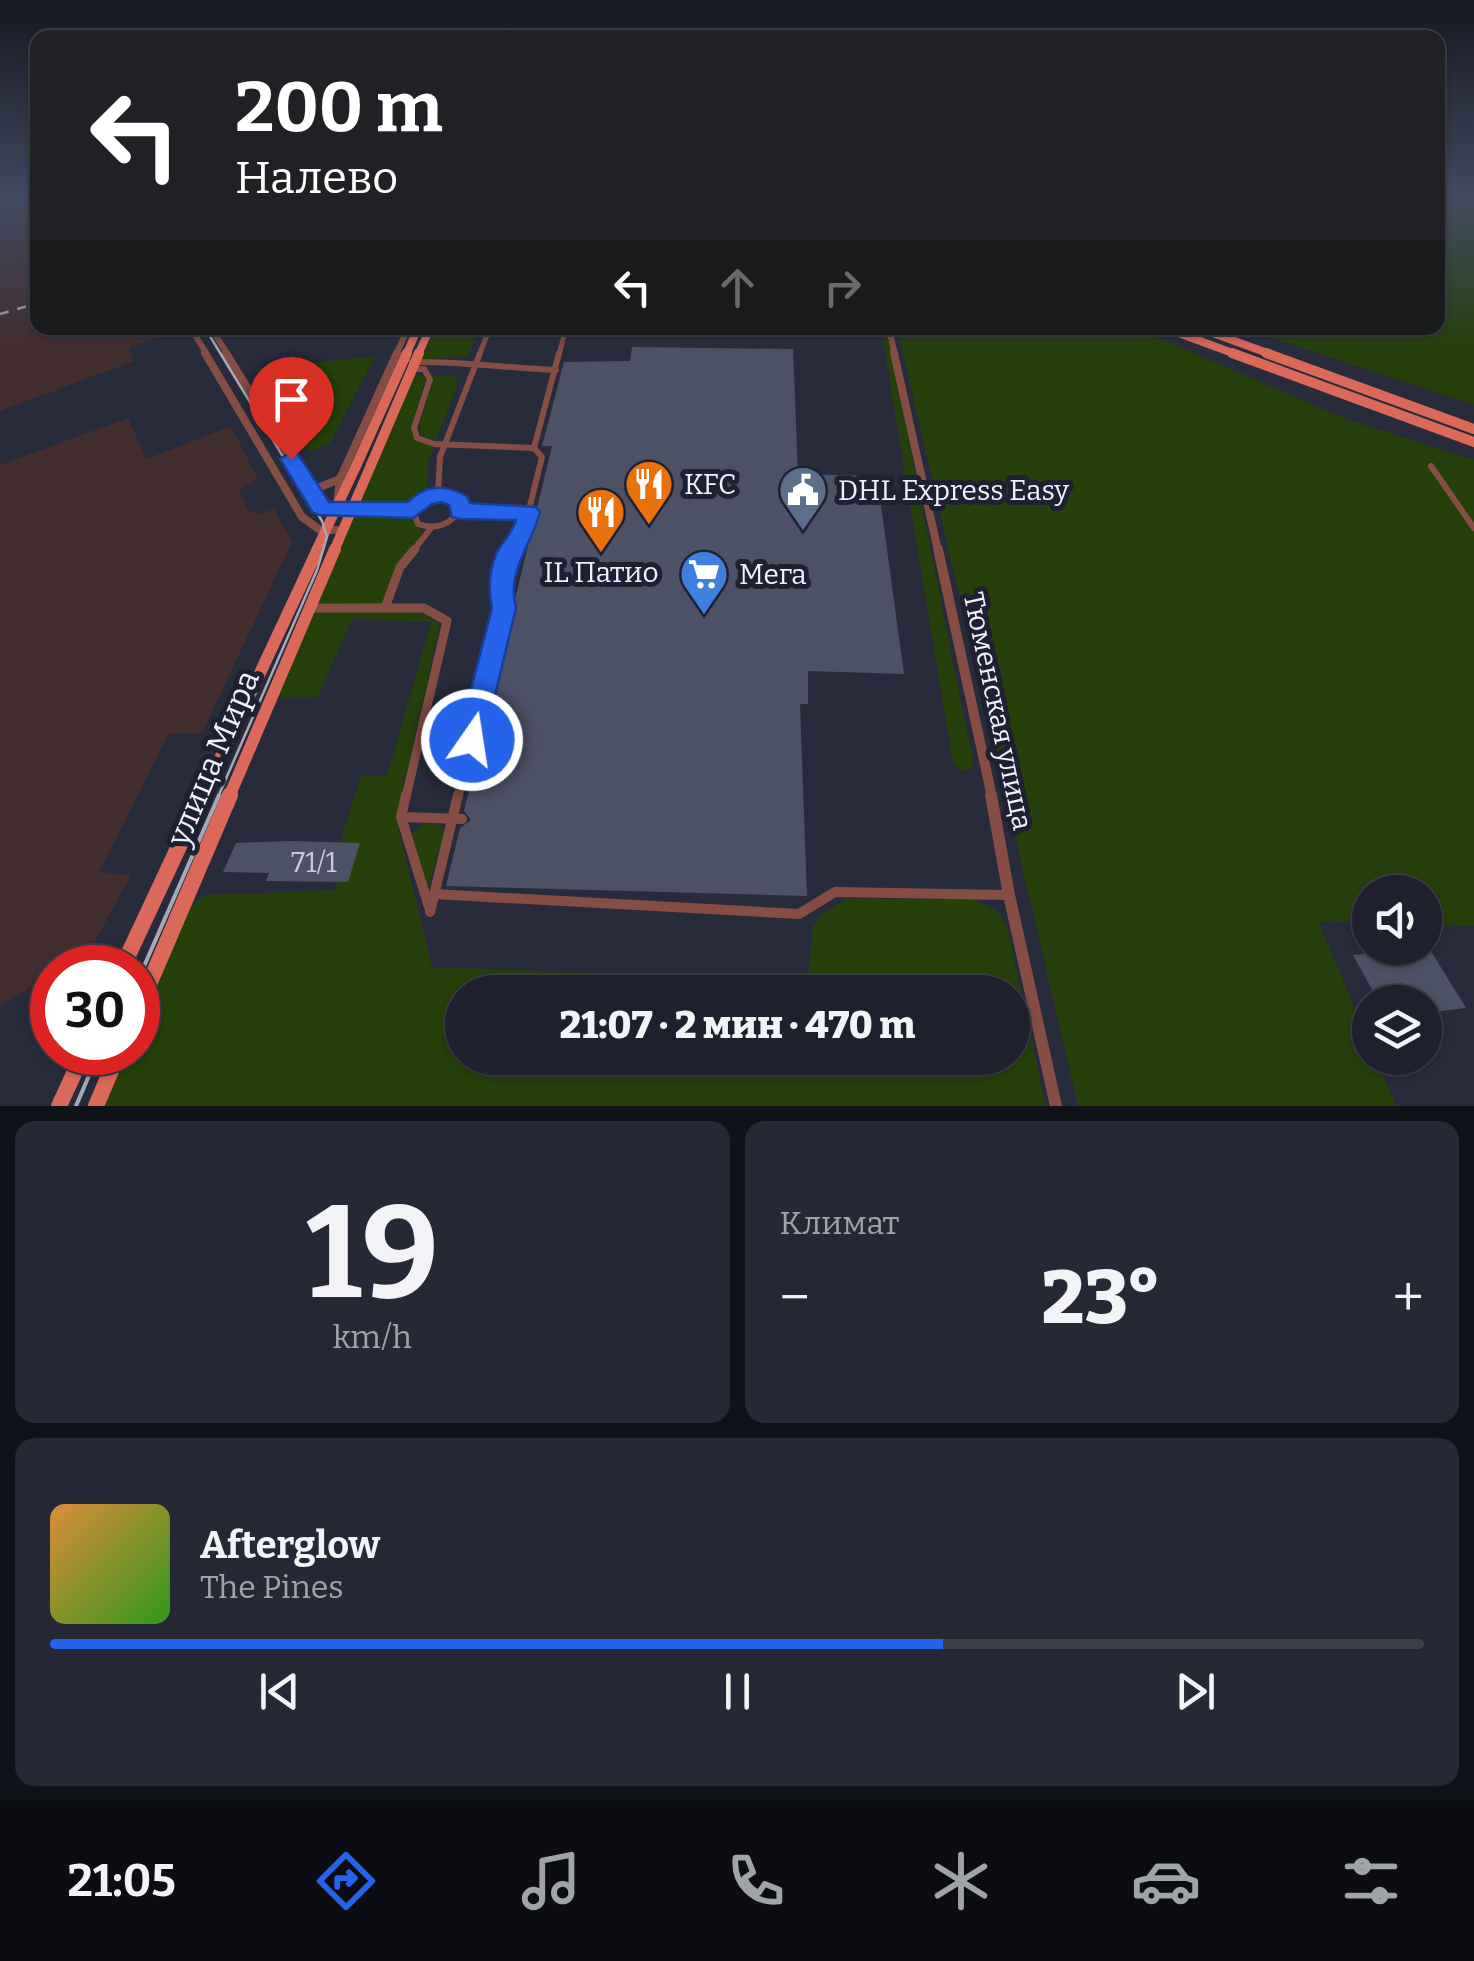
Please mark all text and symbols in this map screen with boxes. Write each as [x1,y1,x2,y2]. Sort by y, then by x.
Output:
text: 200 m [235,66,443,150]
icon: left [70,70,200,200]
text: Налево [235,151,398,205]
icon: left [605,260,660,315]
icon: ahead [710,260,765,315]
icon: right [815,260,870,315]
pin [249,357,334,460]
icon: arrive [264,372,319,427]
restaurant icon: KFC [623,458,675,526]
public building icon: DHL Express Easy [777,464,829,532]
place label: KFC [684,468,736,501]
place label: DHL Express Easy [838,474,1069,507]
restaurant icon: IL Патио [575,486,627,554]
supermarket icon: Мега [678,548,730,616]
place label: IL Патио [543,556,659,589]
place label: Мега [739,558,807,591]
street label: Тюменская улица [957,589,1039,833]
street label: улица Мира [159,665,267,852]
position arrow [420,688,524,792]
house number: 71/1 [291,846,338,879]
map controls [1352,875,1442,1075]
button: sound [1352,875,1442,965]
speed limit sign: 30 [30,945,160,1075]
button: layers [1352,985,1442,1075]
text: 21:07 · 2 мин · 470 m [560,1002,915,1048]
text: 19 [306,1175,439,1331]
text: Климат [780,1204,899,1242]
text: 23° [1042,1253,1161,1343]
text: − [780,1265,810,1331]
text: + [1393,1265,1424,1331]
text: km/h [333,1318,412,1356]
text: Afterglow [200,1522,380,1568]
text: The Pines [200,1568,344,1606]
icon: previous [252,1664,307,1719]
icon: pause [710,1664,765,1719]
icon: next [1168,1664,1223,1719]
icon: directions [311,1846,381,1916]
icon: music [516,1846,586,1916]
icon: phone [721,1846,791,1916]
icon: climate [926,1846,996,1916]
icon: car [1131,1846,1201,1916]
icon: filters [1336,1846,1406,1916]
text: 21:05 [68,1854,176,1908]

